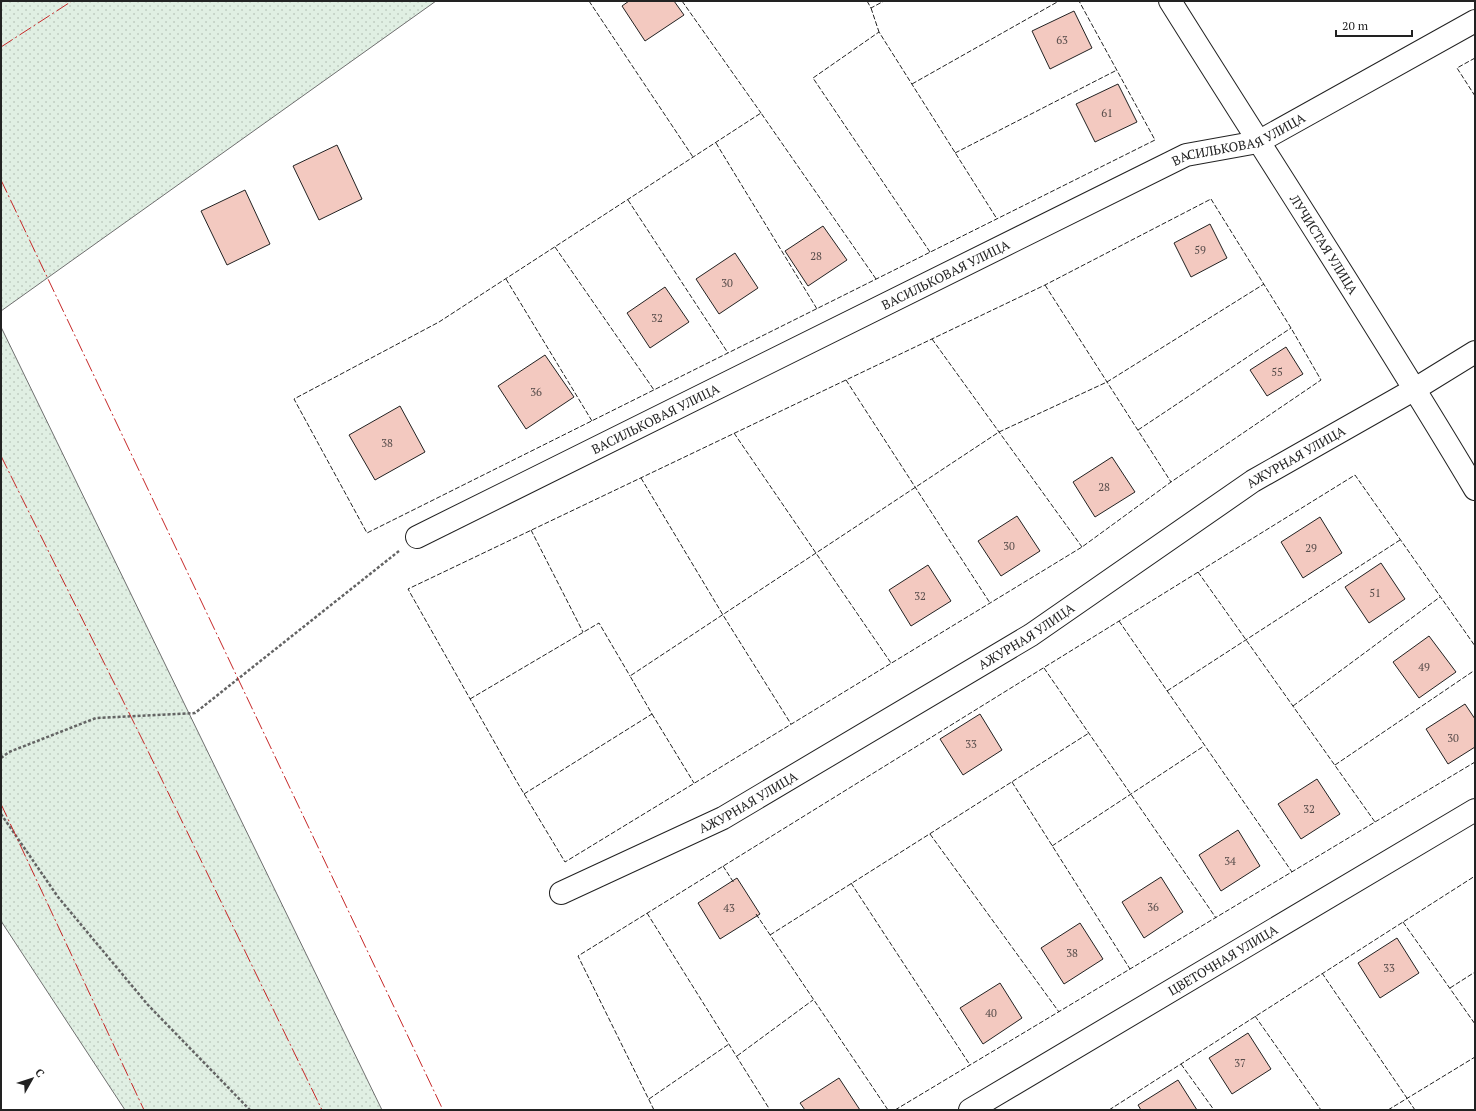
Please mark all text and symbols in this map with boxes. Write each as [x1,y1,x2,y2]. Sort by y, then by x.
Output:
scale bar [1336,12,1412,38]
text: 20 m [1342,18,1369,33]
house number: 63 [1056,33,1068,47]
house number: 61 [1101,106,1113,120]
street label: ВАСИЛЬКОВАЯ УЛИЦА [1169,108,1308,170]
street label: ЛУЧИСТАЯ УЛИЦА [1285,190,1362,298]
street label: ВАСИЛЬКОВАЯ УЛИЦА [878,235,1013,314]
house number: 59 [1194,243,1206,257]
house number: 28 [810,249,822,263]
house number: 30 [721,276,733,290]
house number: 32 [651,311,663,325]
house number: 55 [1271,365,1283,379]
street label: ВАСИЛЬКОВАЯ УЛИЦА [588,379,722,458]
house number: 36 [530,385,542,399]
street label: АЖУРНАЯ УЛИЦА [1243,421,1348,492]
house number: 38 [381,436,393,450]
house number: 28 [1098,480,1110,494]
house number: 30 [1003,539,1015,553]
house number: 29 [1305,541,1317,555]
house number: 51 [1369,586,1381,600]
house number: 32 [914,589,926,603]
street label: АЖУРНАЯ УЛИЦА [975,599,1078,674]
house number: 49 [1418,660,1430,674]
house number: 30 [1447,731,1459,745]
house number: 33 [965,737,977,751]
street label: АЖУРНАЯ УЛИЦА [696,767,801,837]
house number: 32 [1303,802,1315,816]
house number: 34 [1224,854,1236,868]
house number: 36 [1147,900,1159,914]
house number: 43 [723,901,735,915]
street label: ЦВЕТОЧНАЯ УЛИЦА [1165,920,1281,999]
house number: 38 [1066,946,1078,960]
house number: 33 [1383,961,1395,975]
house number: 40 [985,1006,997,1020]
house number: 37 [1234,1056,1246,1070]
north arrow [12,1059,52,1099]
text: С [32,1066,47,1080]

